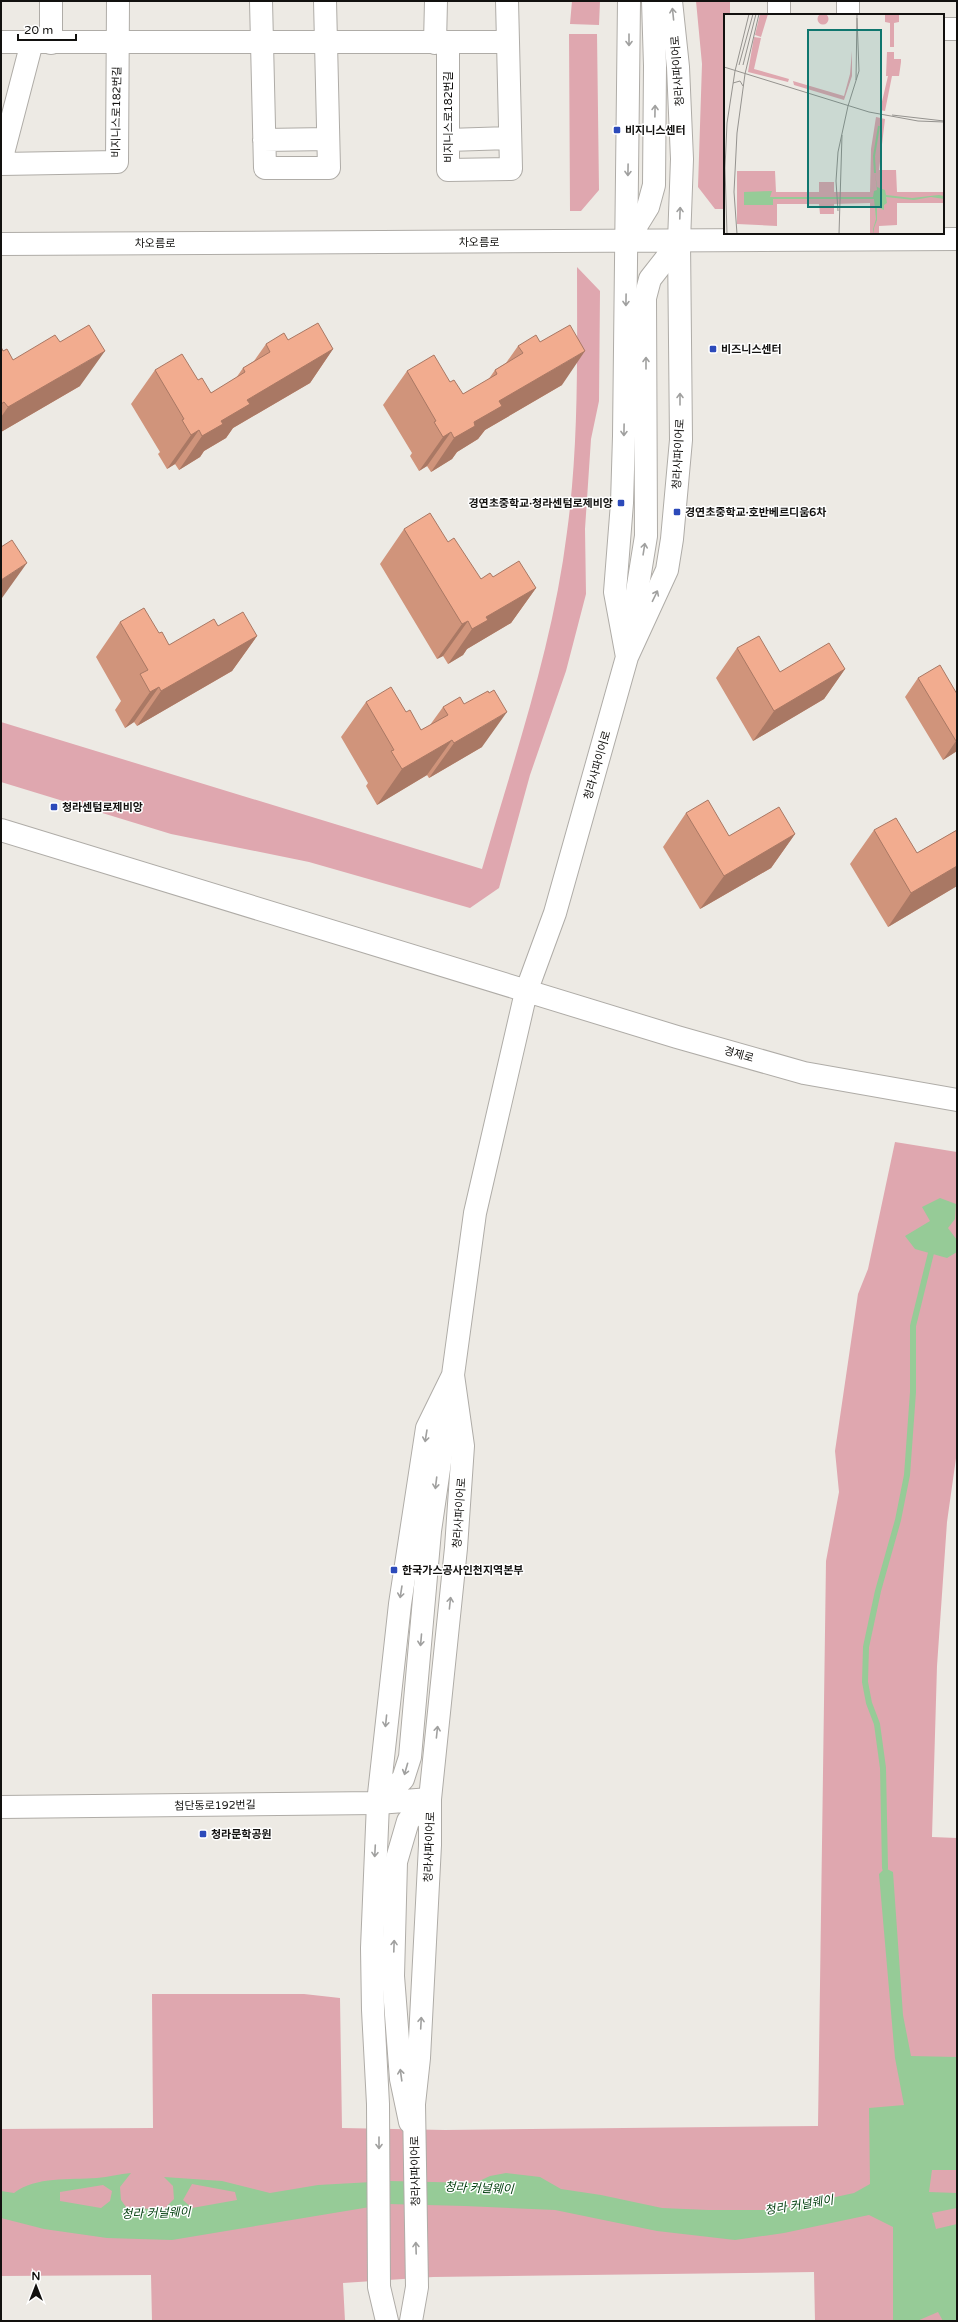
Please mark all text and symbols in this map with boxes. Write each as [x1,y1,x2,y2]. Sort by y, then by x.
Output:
one-way arrow [669,8,676,21]
inset map [724,14,944,234]
scale bar [18,16,76,42]
text: 20 m [24,23,53,37]
one-way arrow [625,33,633,46]
street label: 청라사파이어로 [669,35,686,107]
street label: 비지니스로182번길 [109,66,124,158]
street label: 비지니스로182번길 [442,71,455,163]
one-way arrow [651,105,659,118]
place label: 비지니스센터 [625,124,686,137]
marker: 비지니스센터 [612,125,622,135]
one-way arrow [624,163,632,176]
one-way arrow [676,207,683,220]
street label: 차오름로 [459,236,499,249]
street label: 차오름로 [135,237,175,250]
one-way arrow [622,293,630,306]
place label: 비즈니스센터 [721,343,782,356]
marker: 비즈니스센터 [708,344,718,354]
one-way arrow [642,357,650,370]
one-way arrow [676,393,684,406]
street label: 청라사파이어로 [670,418,687,490]
one-way arrow [620,423,628,436]
place label: 경연초중학교·청라센텀로제비앙 [468,497,613,510]
marker: 경연초중학교·청라센텀로제비앙 [616,498,626,508]
place label: 경연초중학교·호반베르디움6차 [685,506,826,519]
marker: 경연초중학교·호반베르디움6차 [672,507,682,517]
one-way arrow [640,543,648,556]
one-way arrow [652,590,659,602]
street label: 청라사파이어로 [581,729,613,801]
place label: 청라센텀로제비앙 [62,801,143,814]
marker: 청라센텀로제비앙 [49,802,59,812]
street label: 경제로 [722,1044,755,1065]
one-way arrow [422,1429,430,1442]
one-way arrow [432,1476,440,1489]
street label: 청라사파이어로 [451,1477,468,1549]
place label: 한국가스공사인천지역본부 [402,1564,523,1577]
marker: 한국가스공사인천지역본부 [389,1565,399,1575]
one-way arrow [397,1585,405,1598]
one-way arrow [446,1597,453,1610]
one-way arrow [417,1633,425,1646]
one-way arrow [383,1714,390,1727]
one-way arrow [433,1726,441,1739]
one-way arrow [402,1762,409,1775]
street label: 첨단동로192번길 [174,1798,256,1813]
street label: 청라사파이어로 [422,1811,437,1883]
place label: 청라문학공원 [211,1828,272,1841]
marker: 청라문학공원 [198,1829,208,1839]
one-way arrow [371,1844,378,1857]
one-way arrow [390,1940,397,1953]
one-way arrow [417,2017,424,2030]
one-way arrow [397,2069,405,2082]
street label: 청라사파이어로 [408,2135,423,2207]
one-way arrow [375,2136,382,2149]
water label: 청라 커널웨이 [444,2180,515,2196]
water label: 청라 커널웨이 [764,2193,835,2217]
water label: 청라 커널웨이 [121,2205,192,2221]
one-way arrow [413,2242,420,2255]
north arrow [16,2266,56,2306]
text: N [32,2270,40,2283]

